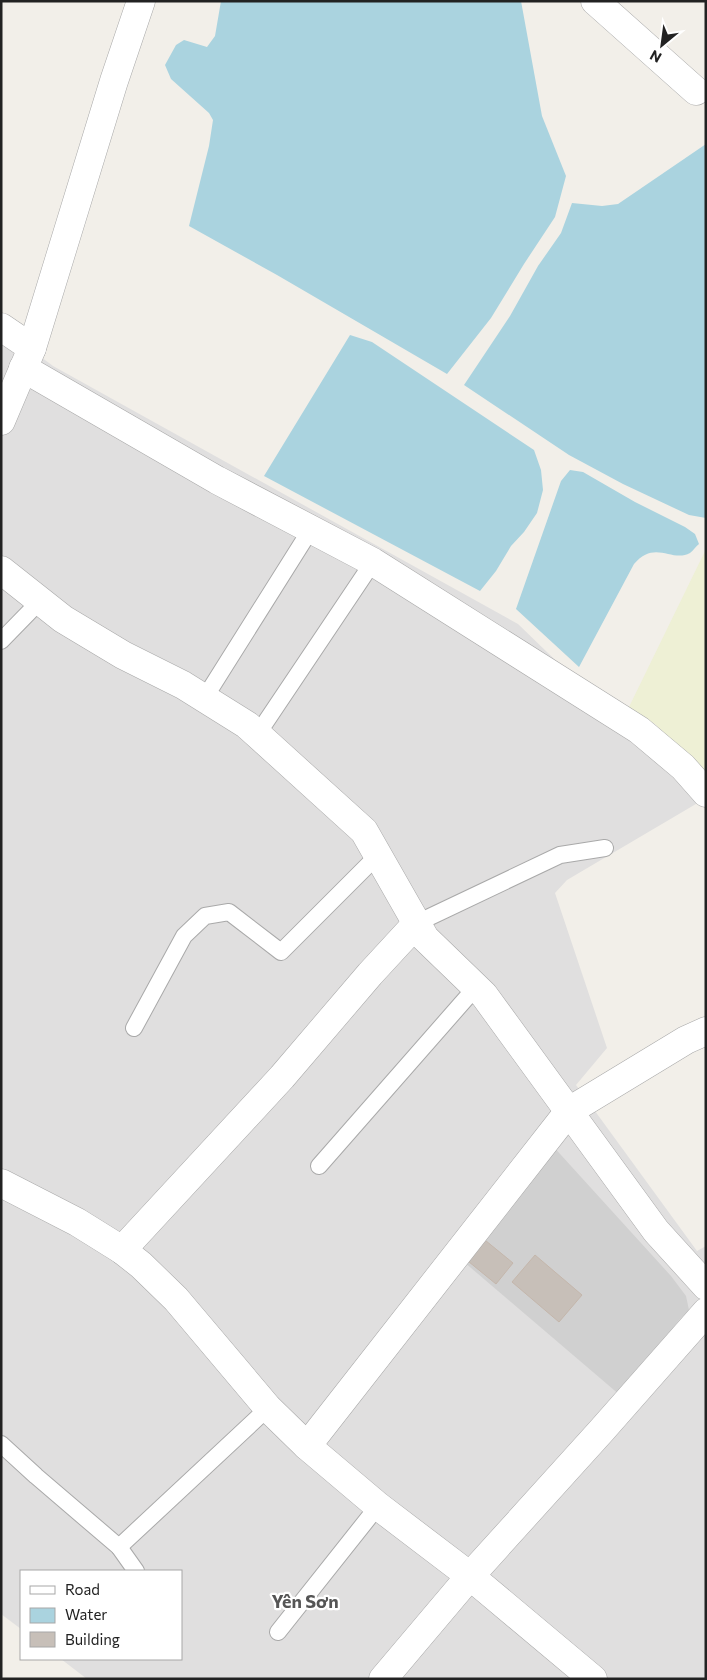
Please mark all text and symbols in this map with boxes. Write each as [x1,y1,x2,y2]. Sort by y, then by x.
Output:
north arrow [637,20,687,70]
text: N [647,47,664,67]
legend [20,1570,182,1660]
text: Road [65,1580,100,1598]
district label: Yên Sơn [271,1590,339,1612]
text: Water [65,1605,107,1623]
text: Building [65,1630,120,1648]

